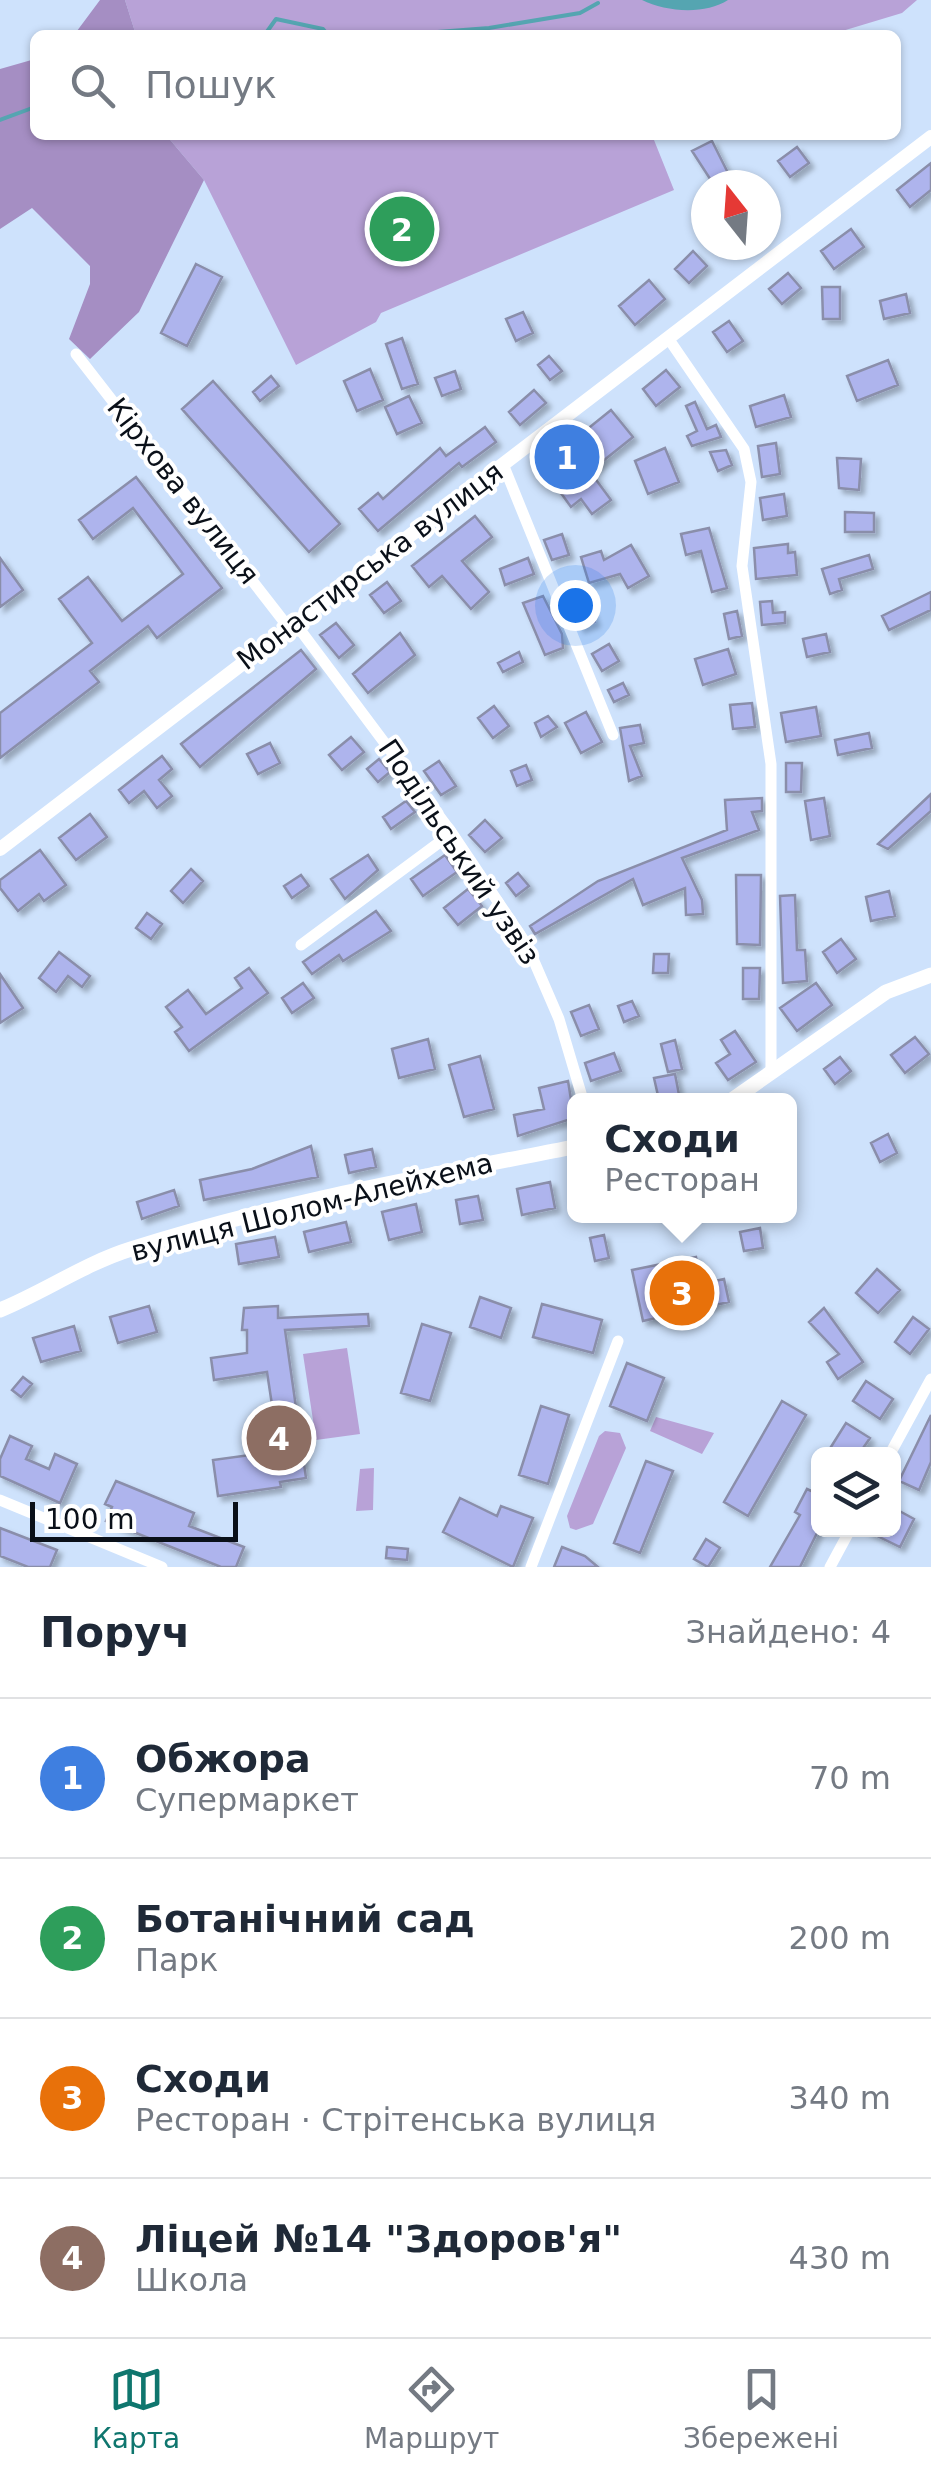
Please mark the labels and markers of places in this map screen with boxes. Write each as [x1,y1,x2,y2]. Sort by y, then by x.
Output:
pin: 2 [370,192,434,266]
pin: 1 [534,420,600,494]
pin: 3 [650,1256,714,1330]
pin: 4 [246,1400,312,1476]

